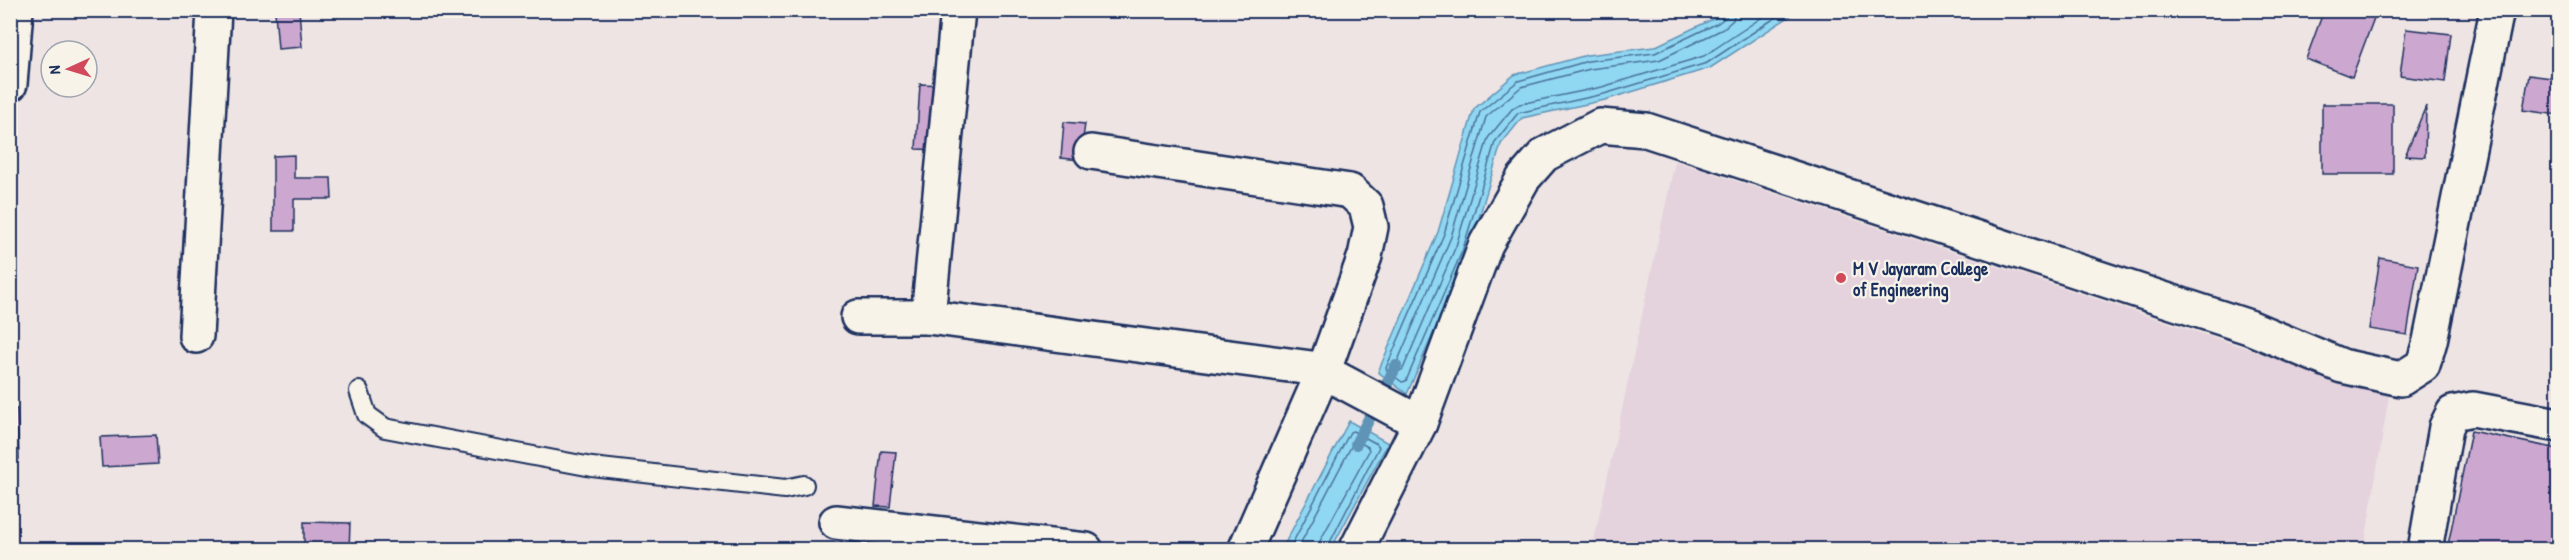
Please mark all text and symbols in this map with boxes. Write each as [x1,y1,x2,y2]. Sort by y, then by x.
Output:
north arrow [39,39,99,99]
text: N [43,65,65,75]
place label: M V Jayaram College of Engineering [1853,256,1989,303]
marker: M V Jayaram College of Engineering [1834,271,1848,285]

